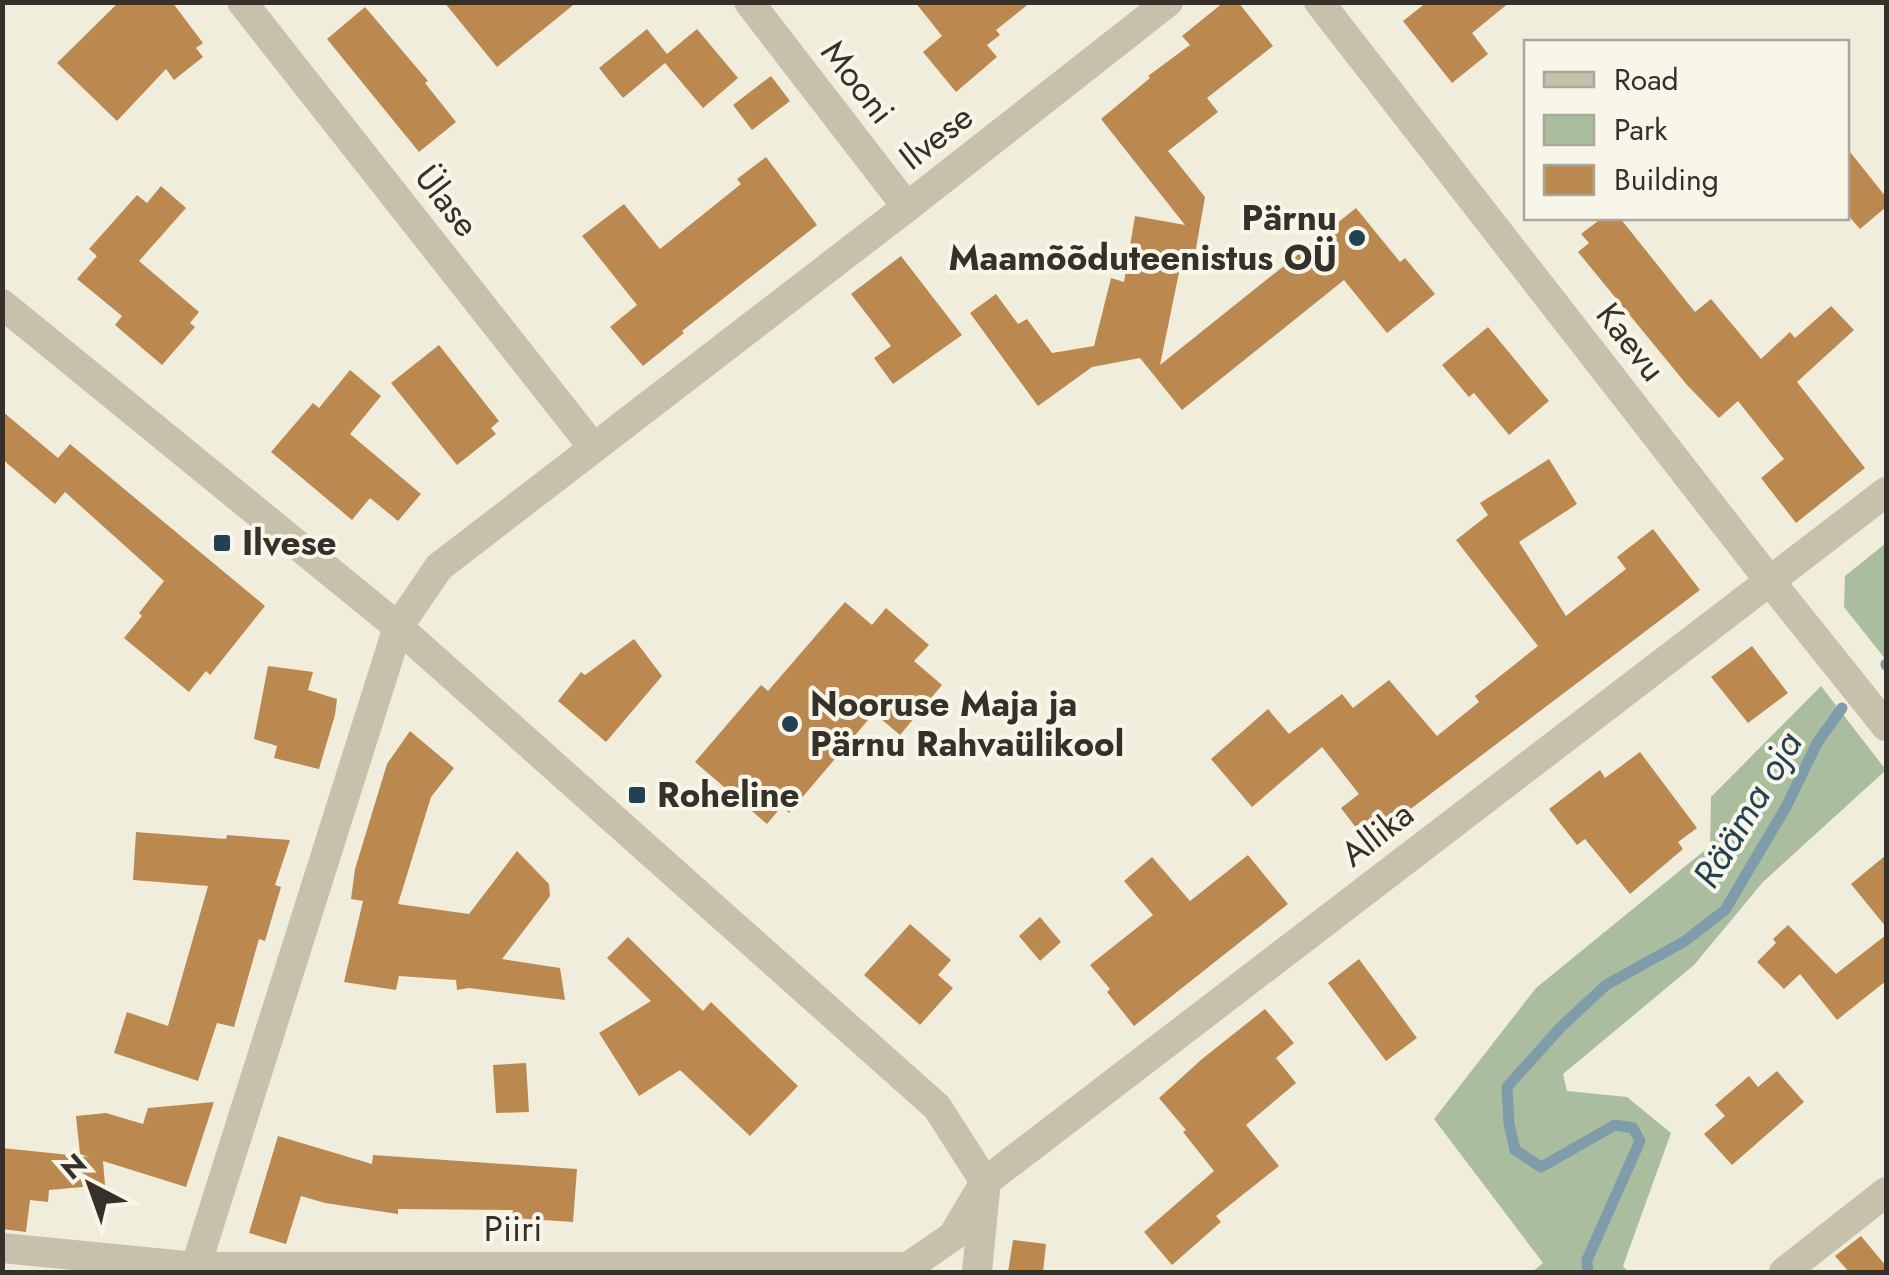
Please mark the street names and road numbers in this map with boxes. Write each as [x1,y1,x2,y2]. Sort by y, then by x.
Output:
street label: Mooni [809,30,907,134]
street label: Ilvese [888,92,984,182]
street label: Ülase [403,155,491,247]
street label: Kaevu [1584,292,1678,392]
street label: Allika [1330,790,1424,878]
street label: Piiri [484,1204,542,1254]

